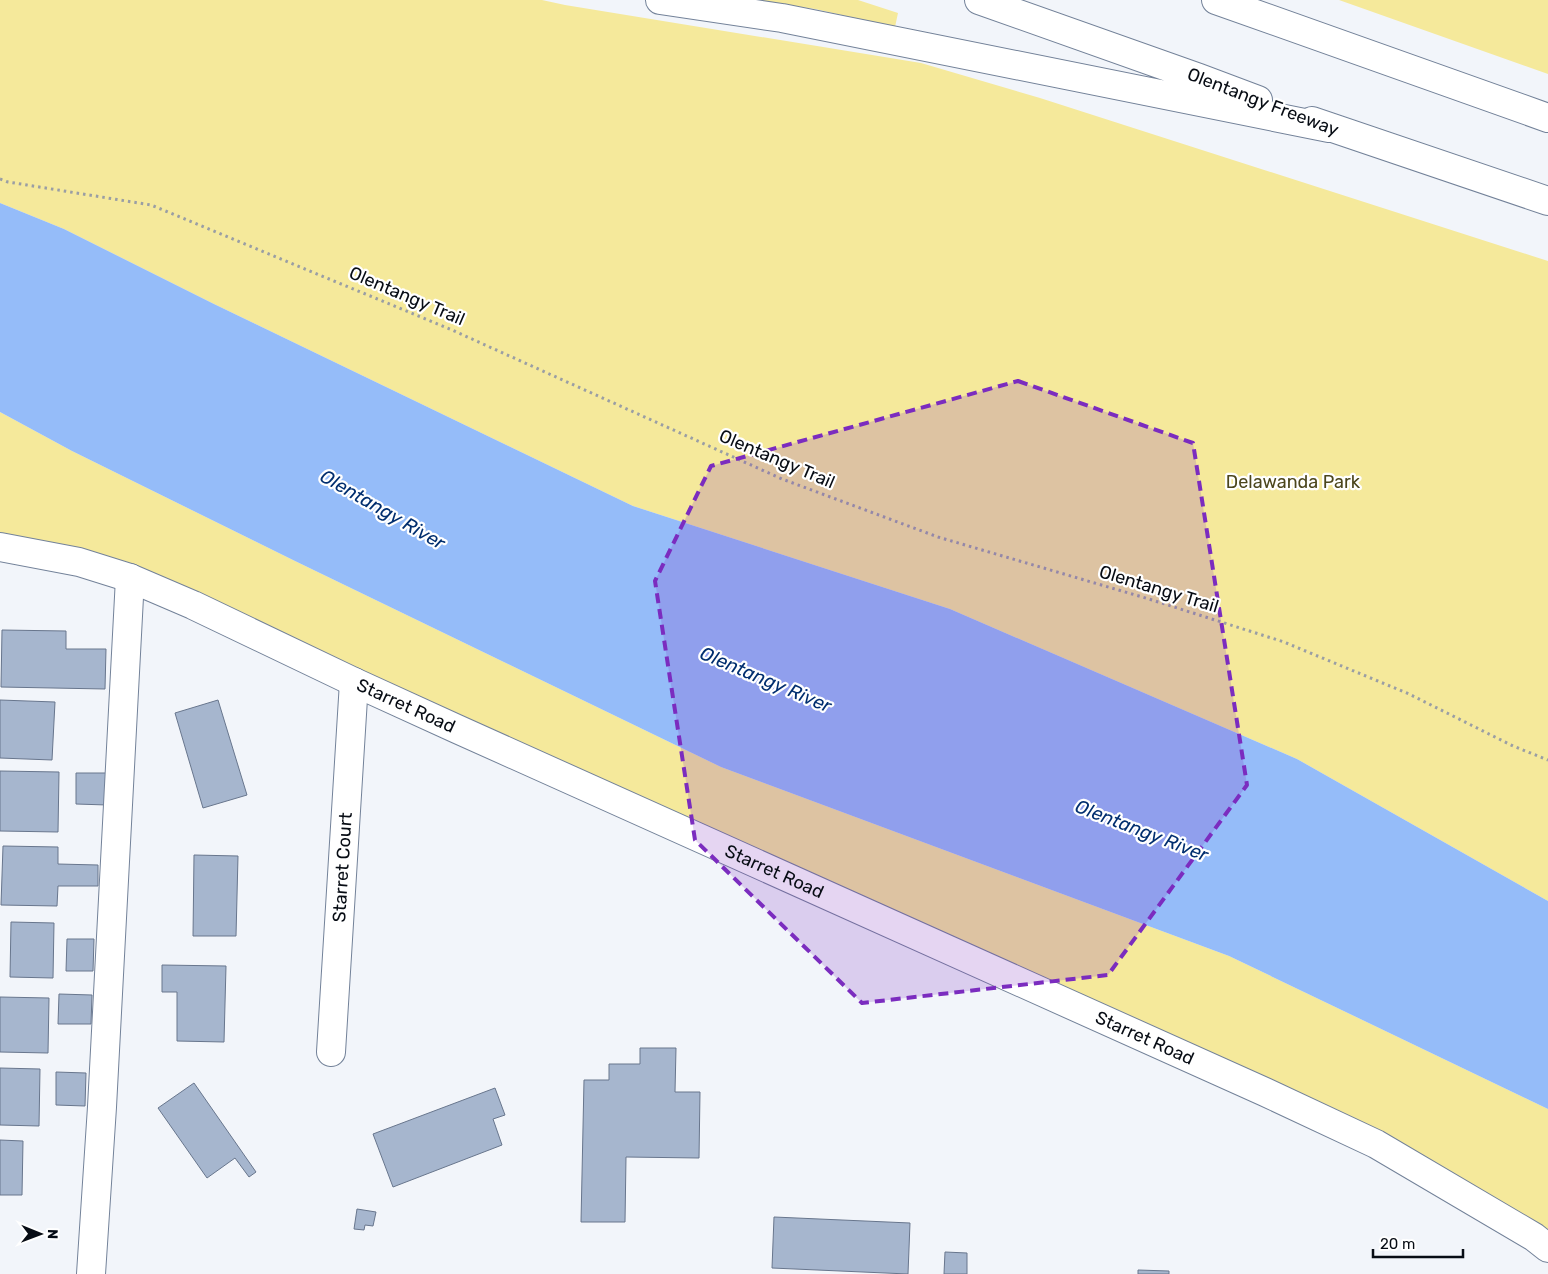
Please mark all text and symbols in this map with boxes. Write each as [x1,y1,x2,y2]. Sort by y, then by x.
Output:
street label: Olentangy Freeway [1184,63,1342,141]
street label: Olentangy Trail [346,262,468,330]
street label: Olentangy Trail [716,425,838,493]
water label: Olentangy River [316,464,450,555]
park label: Delawanda Park [1226,471,1361,493]
street label: Olentangy Trail [1097,560,1221,618]
water label: Olentangy River [697,641,836,718]
street label: Starret Road [353,674,459,738]
water label: Olentangy River [1072,795,1212,867]
street label: Starret Court [328,812,357,923]
street label: Starret Road [722,840,827,903]
street label: Starret Road [1092,1006,1198,1070]
north arrow [15,1209,65,1259]
scale bar [1373,1226,1463,1258]
text: N [44,1229,61,1239]
text: 20 m [1380,1235,1415,1253]

